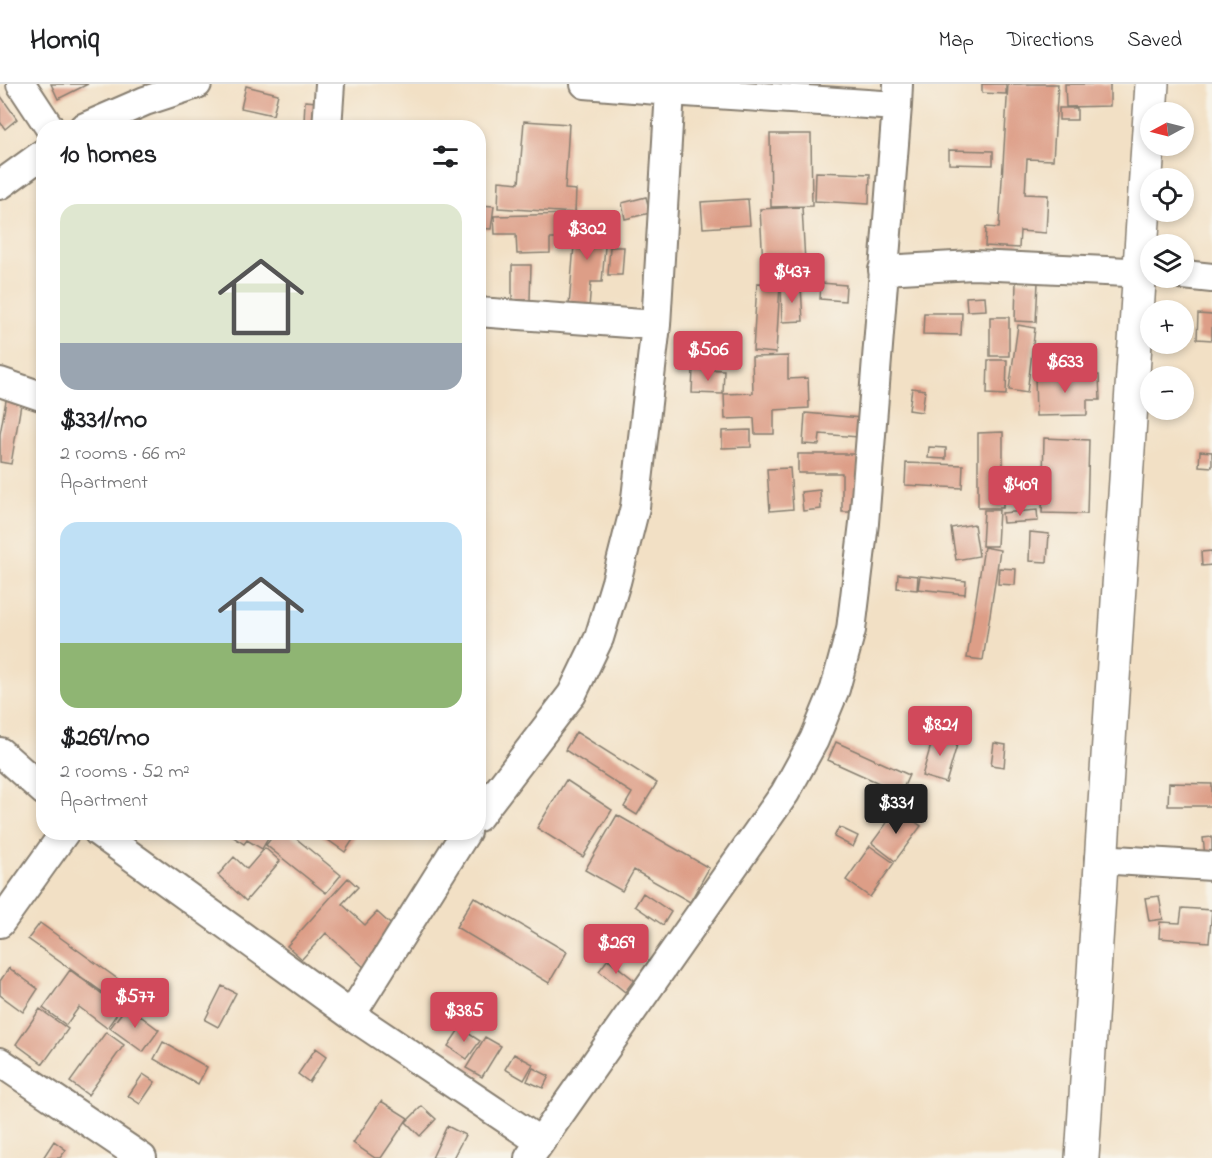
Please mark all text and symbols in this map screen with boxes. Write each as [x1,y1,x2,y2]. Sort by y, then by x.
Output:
text: Homiq [30,21,99,62]
text: Map [938,26,974,56]
text: Directions [1007,26,1094,56]
text: Saved [1127,26,1182,56]
north arrow [1140,102,1194,156]
map controls [1140,102,1194,420]
text: 10 homes [60,137,157,175]
icon: filters [429,140,462,173]
button: locate [1140,168,1194,222]
pin: $302 [551,210,623,261]
text: $302 [568,215,606,244]
button: layers [1140,234,1194,288]
icon: home [207,243,315,351]
pin: $437 [756,253,828,304]
text: $437 [774,258,810,287]
button: + [1140,300,1194,354]
pin: $506 [672,331,744,382]
text: $506 [688,336,728,365]
pin: $633 [1029,343,1101,394]
text: $633 [1046,348,1084,377]
button: − [1140,366,1194,420]
text: $331/mo [60,402,147,440]
text: 2 rooms · 66 m² [60,440,186,469]
pin: $409 [984,466,1056,517]
text: Apartment [60,469,148,498]
text: $409 [1003,471,1038,500]
icon: home [207,561,315,669]
pin: $821 [904,706,976,757]
text: $821 [922,711,958,740]
text: $269/mo [60,720,150,758]
text: 2 rooms · 52 m² [60,758,190,787]
pin: $331 [860,784,932,835]
text: Apartment [60,787,148,816]
text: $331 [879,789,913,818]
pin: $269 [580,924,652,975]
text: $269 [598,929,634,958]
pin: $577 [99,978,171,1029]
text: $577 [115,983,155,1012]
pin: $385 [428,992,500,1043]
text: $385 [444,997,484,1026]

